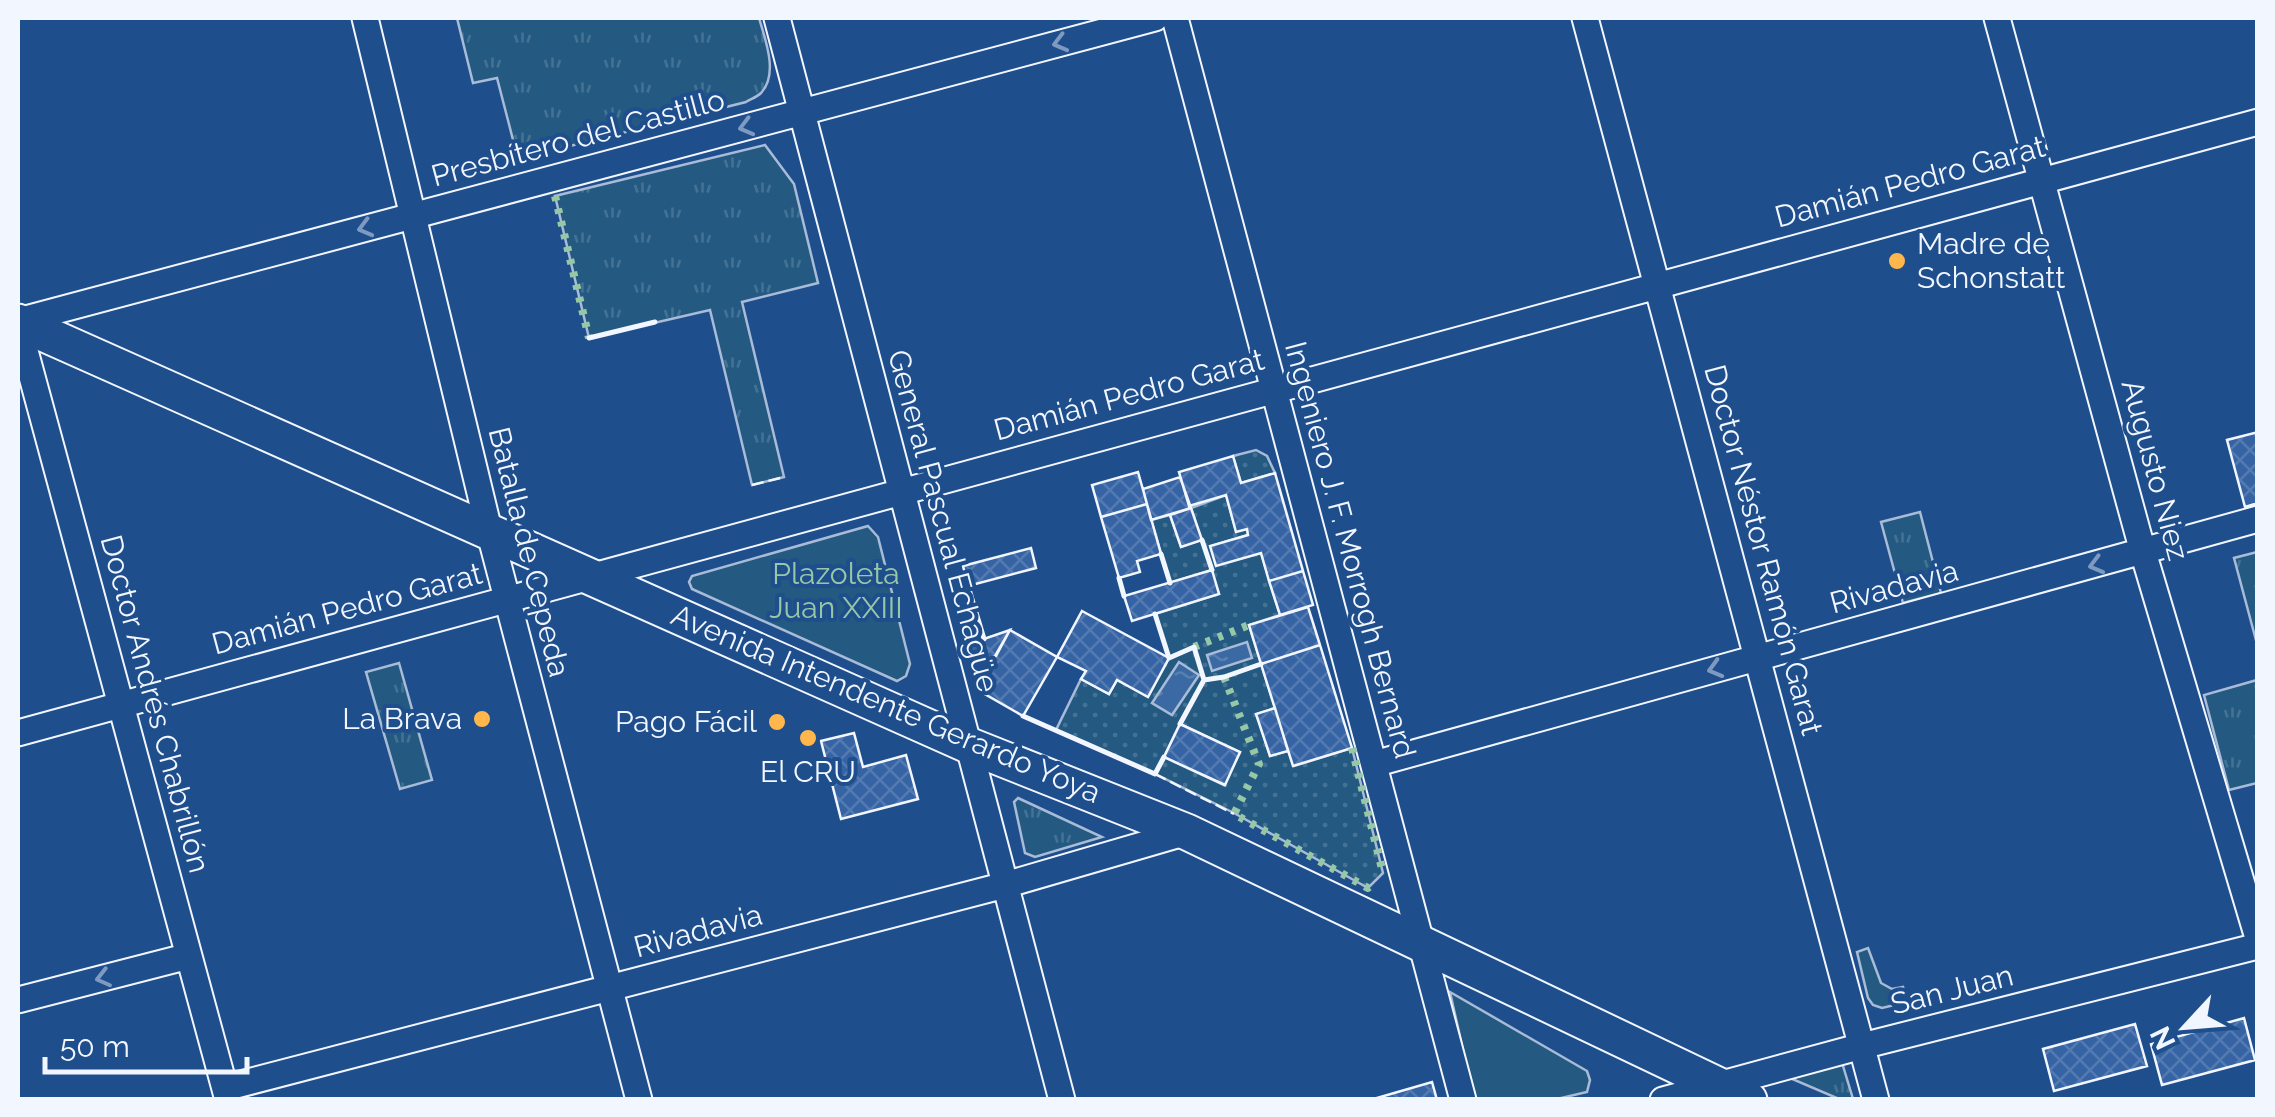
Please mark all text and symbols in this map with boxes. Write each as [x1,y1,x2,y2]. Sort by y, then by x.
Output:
one-way arrow [1052,31,1069,52]
street label: Presbítero del Castillo [427,82,728,194]
one-way arrow [738,115,756,136]
street label: Damián Pedro Garat [1771,129,2049,234]
one-way arrow [357,217,374,238]
place label: Madre de Schonstatt [1917,226,2065,295]
marker: Madre de Schonstatt [1886,250,1908,272]
street label: Ingeniero J. F. Morrogh Bernard [1278,338,1423,762]
street label: Damián Pedro Garat [990,342,1268,447]
street label: General Pascual Echagüe [881,346,1006,696]
street label: Doctor Néstor Ramón Garat [1697,361,1830,739]
street label: Augusto Niez [2115,376,2196,564]
street label: Batalla de Cepeda [482,423,577,680]
street label: Doctor Andrés Chabrillón [94,531,217,876]
street label: Rivadavia [1826,553,1962,620]
one-way arrow [2089,553,2106,574]
street label: Damián Pedro Garat [208,556,486,661]
park label: Plazoleta Juan XXIII [769,556,903,625]
street label: Avenida Intendente Gerardo Yoya [666,597,1106,810]
one-way arrow [1707,658,1725,679]
place label: La Brava [342,701,462,736]
place label: Pago Fácil [615,704,758,739]
marker: La Brava [471,708,493,730]
marker: Pago Fácil [766,711,788,733]
marker: El CRU [797,727,819,749]
place label: El CRU [760,754,856,789]
street label: Rivadavia [630,897,766,964]
street label: San Juan [1887,957,2017,1022]
one-way arrow [95,966,112,987]
north arrow [2135,977,2235,1077]
scale bar [45,1012,248,1074]
text: N [2143,1021,2182,1055]
text: 50 m [60,1029,130,1064]

